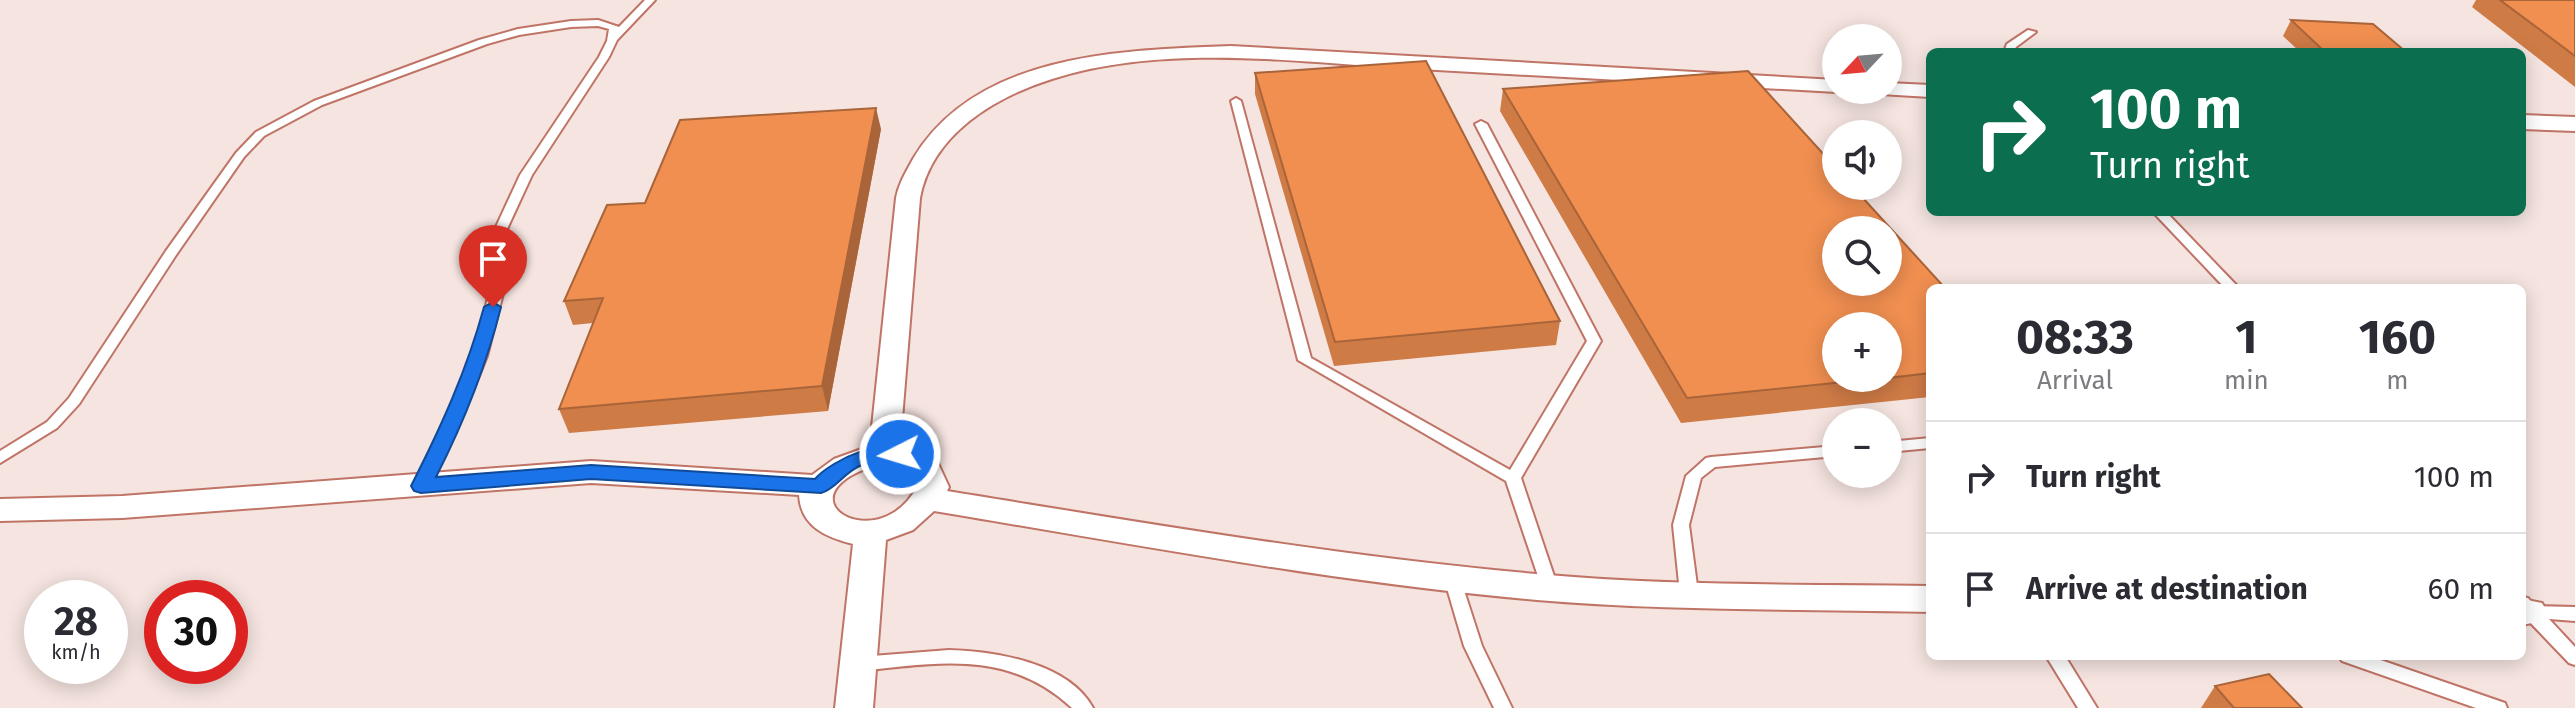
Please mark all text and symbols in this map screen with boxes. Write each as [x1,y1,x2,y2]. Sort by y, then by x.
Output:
north arrow [1822,24,1902,104]
map controls [1822,24,1902,488]
text: 100 m [2090,76,2242,143]
icon: right [1958,80,2062,184]
button: sound [1822,120,1902,200]
text: Turn right [2090,144,2250,188]
button: search [1822,216,1902,296]
pin [459,225,527,307]
icon: arrive [471,237,515,281]
text: 08:33 [2016,308,2134,366]
text: 1 [2235,308,2258,366]
text: 160 [2359,308,2436,366]
button: + [1822,312,1902,392]
text: Arrival [2037,365,2113,396]
text: min [2224,365,2269,396]
text: m [2386,365,2409,396]
button: − [1822,408,1902,488]
position arrow [858,412,942,496]
icon: right [1958,455,2002,499]
text: Turn right [2026,459,2161,495]
text: 100 m [2414,459,2494,495]
icon: arrive [1958,567,2002,611]
text: Arrive at destination [2026,571,2308,607]
text: 60 m [2428,571,2494,607]
speed limit sign: 30 [144,580,248,684]
text: 28 [54,598,98,646]
text: km/h [51,640,101,664]

